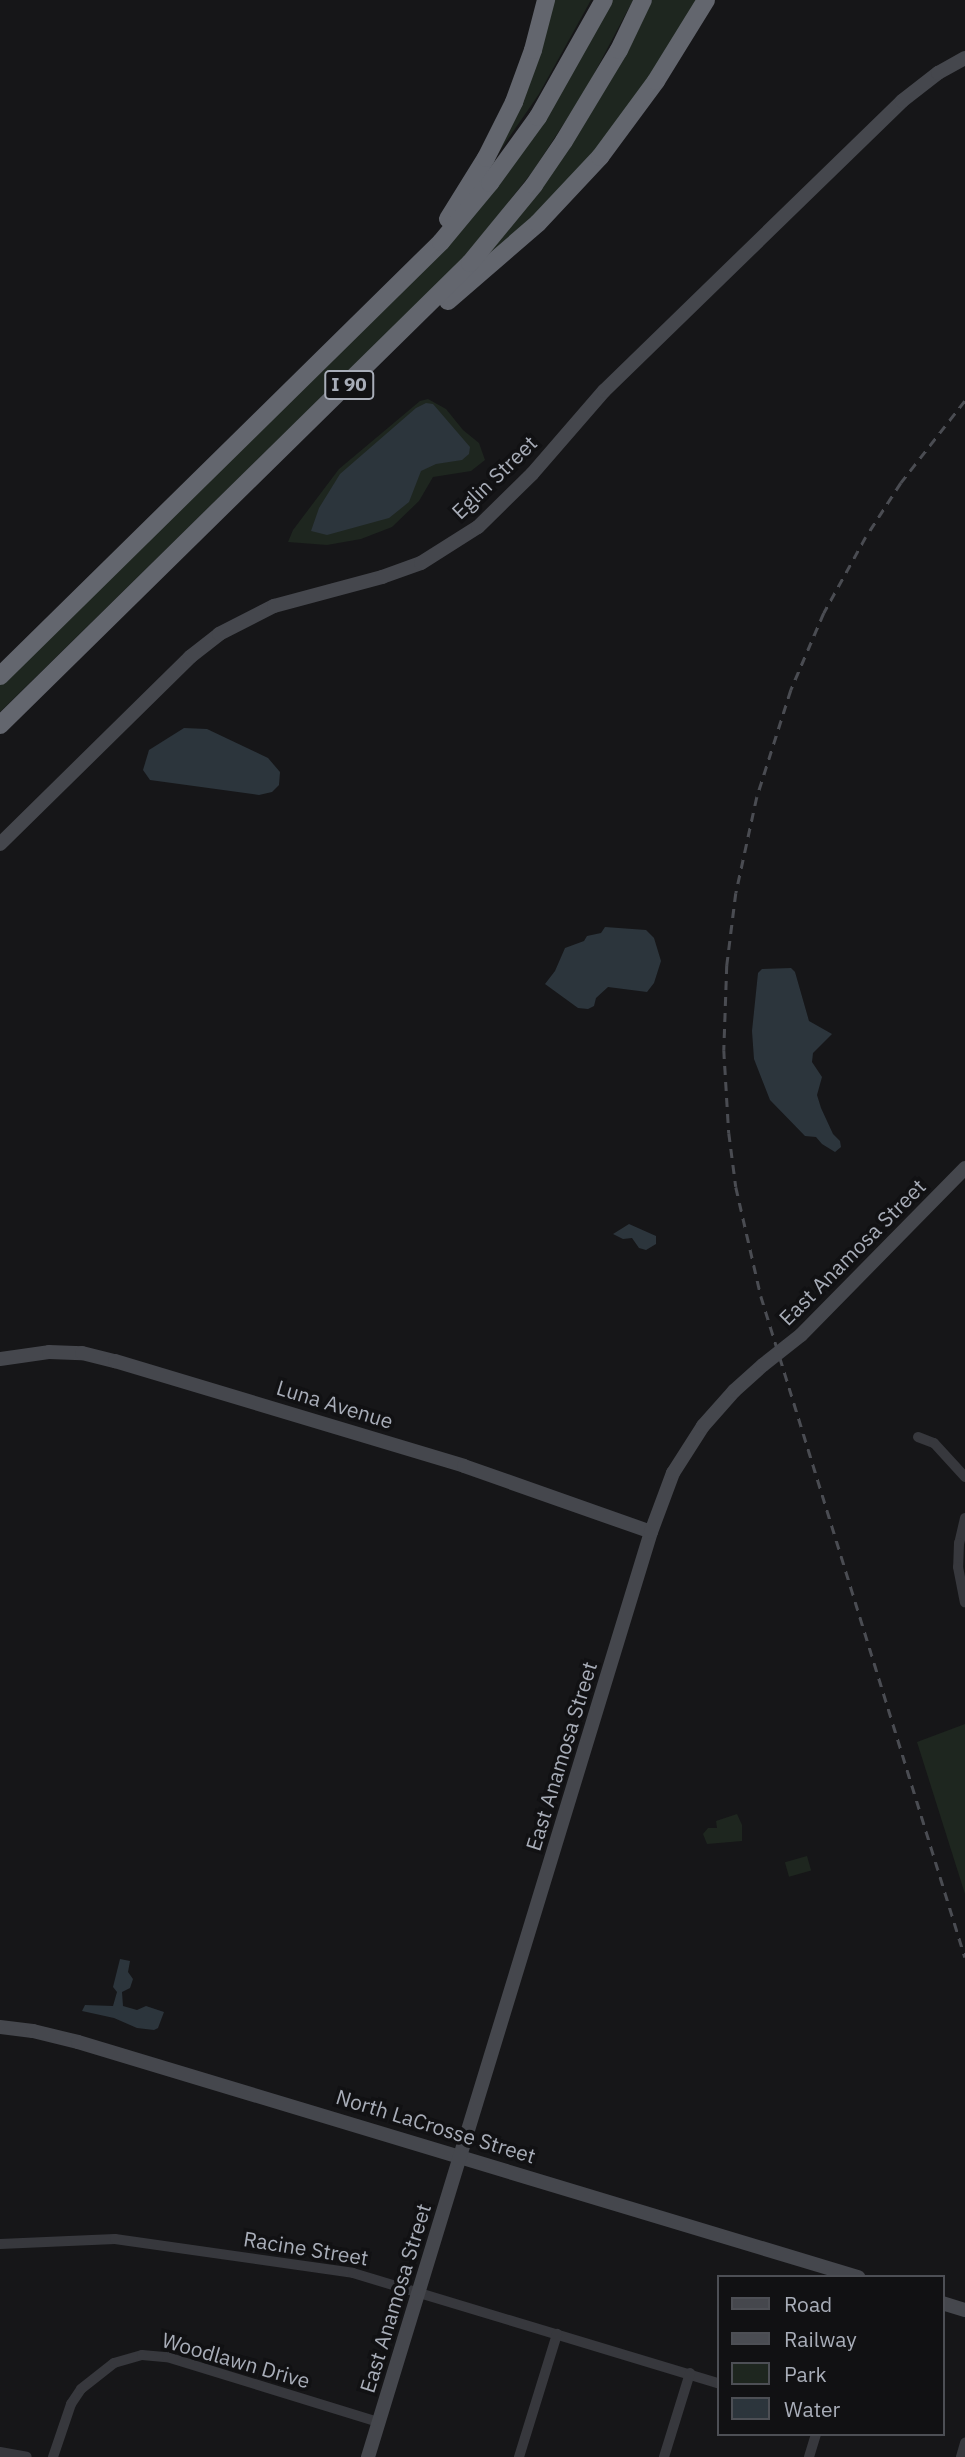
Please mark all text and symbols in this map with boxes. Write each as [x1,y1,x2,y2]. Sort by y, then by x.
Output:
road number: I 90 [323,370,375,400]
street label: Eglin Street [446,430,542,524]
street label: East Anamosa Street [774,1174,930,1330]
street label: Luna Avenue [274,1374,396,1434]
street label: East Anamosa Street [520,1658,602,1854]
street label: North LaCrosse Street [333,2084,539,2168]
street label: East Anamosa Street [354,2200,436,2396]
street label: Racine Street [242,2226,370,2270]
legend [716,2275,944,2436]
text: Road [784,2290,832,2318]
text: Railway [784,2325,857,2353]
street label: Woodlawn Drive [159,2327,313,2393]
text: Park [784,2360,827,2388]
text: Water [784,2395,840,2423]

